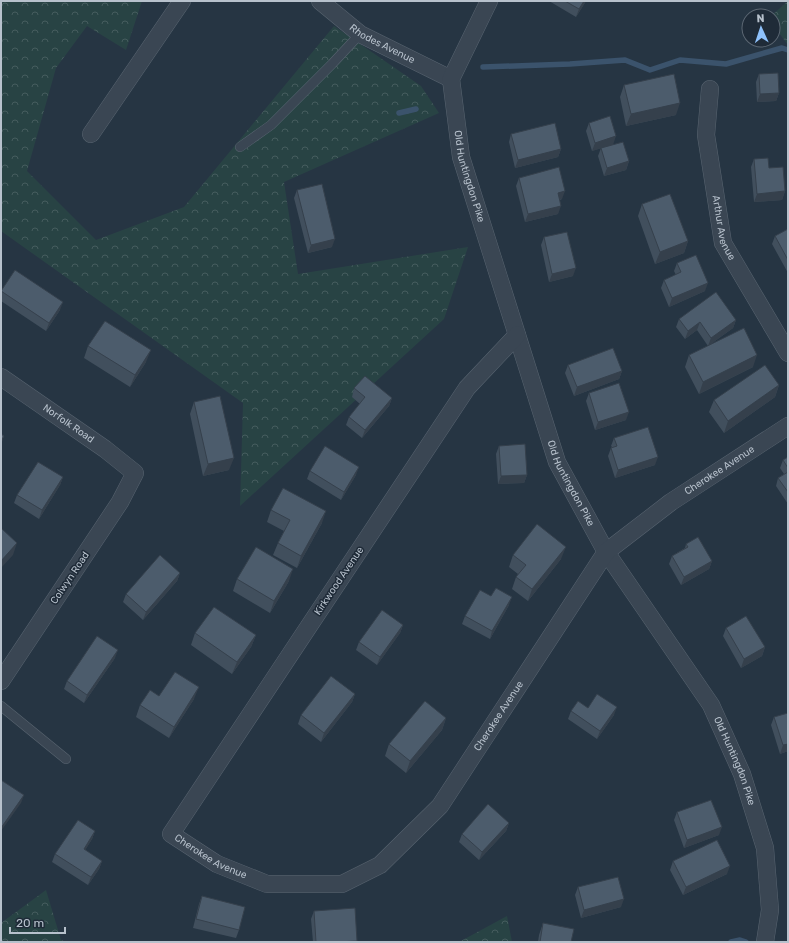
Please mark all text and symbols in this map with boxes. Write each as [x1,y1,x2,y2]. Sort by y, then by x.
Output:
north arrow [741,8,781,48]
text: N [756,12,765,25]
street label: Rhodes Avenue [347,22,417,66]
street label: Old Huntingdon Pike [452,130,487,224]
street label: Arthur Avenue [710,194,738,263]
street label: Norfolk Road [40,402,96,446]
street label: Old Huntingdon Pike [545,439,597,529]
street label: Cherokee Avenue [682,443,757,498]
street label: Kirkwood Avenue [312,544,367,617]
street label: Colwyn Road [48,549,92,606]
street label: Cherokee Avenue [472,678,526,753]
street label: Old Huntingdon Pike [711,715,758,807]
street label: Cherokee Avenue [172,832,249,881]
scale bar [10,909,65,935]
text: 20 m [16,916,44,930]

